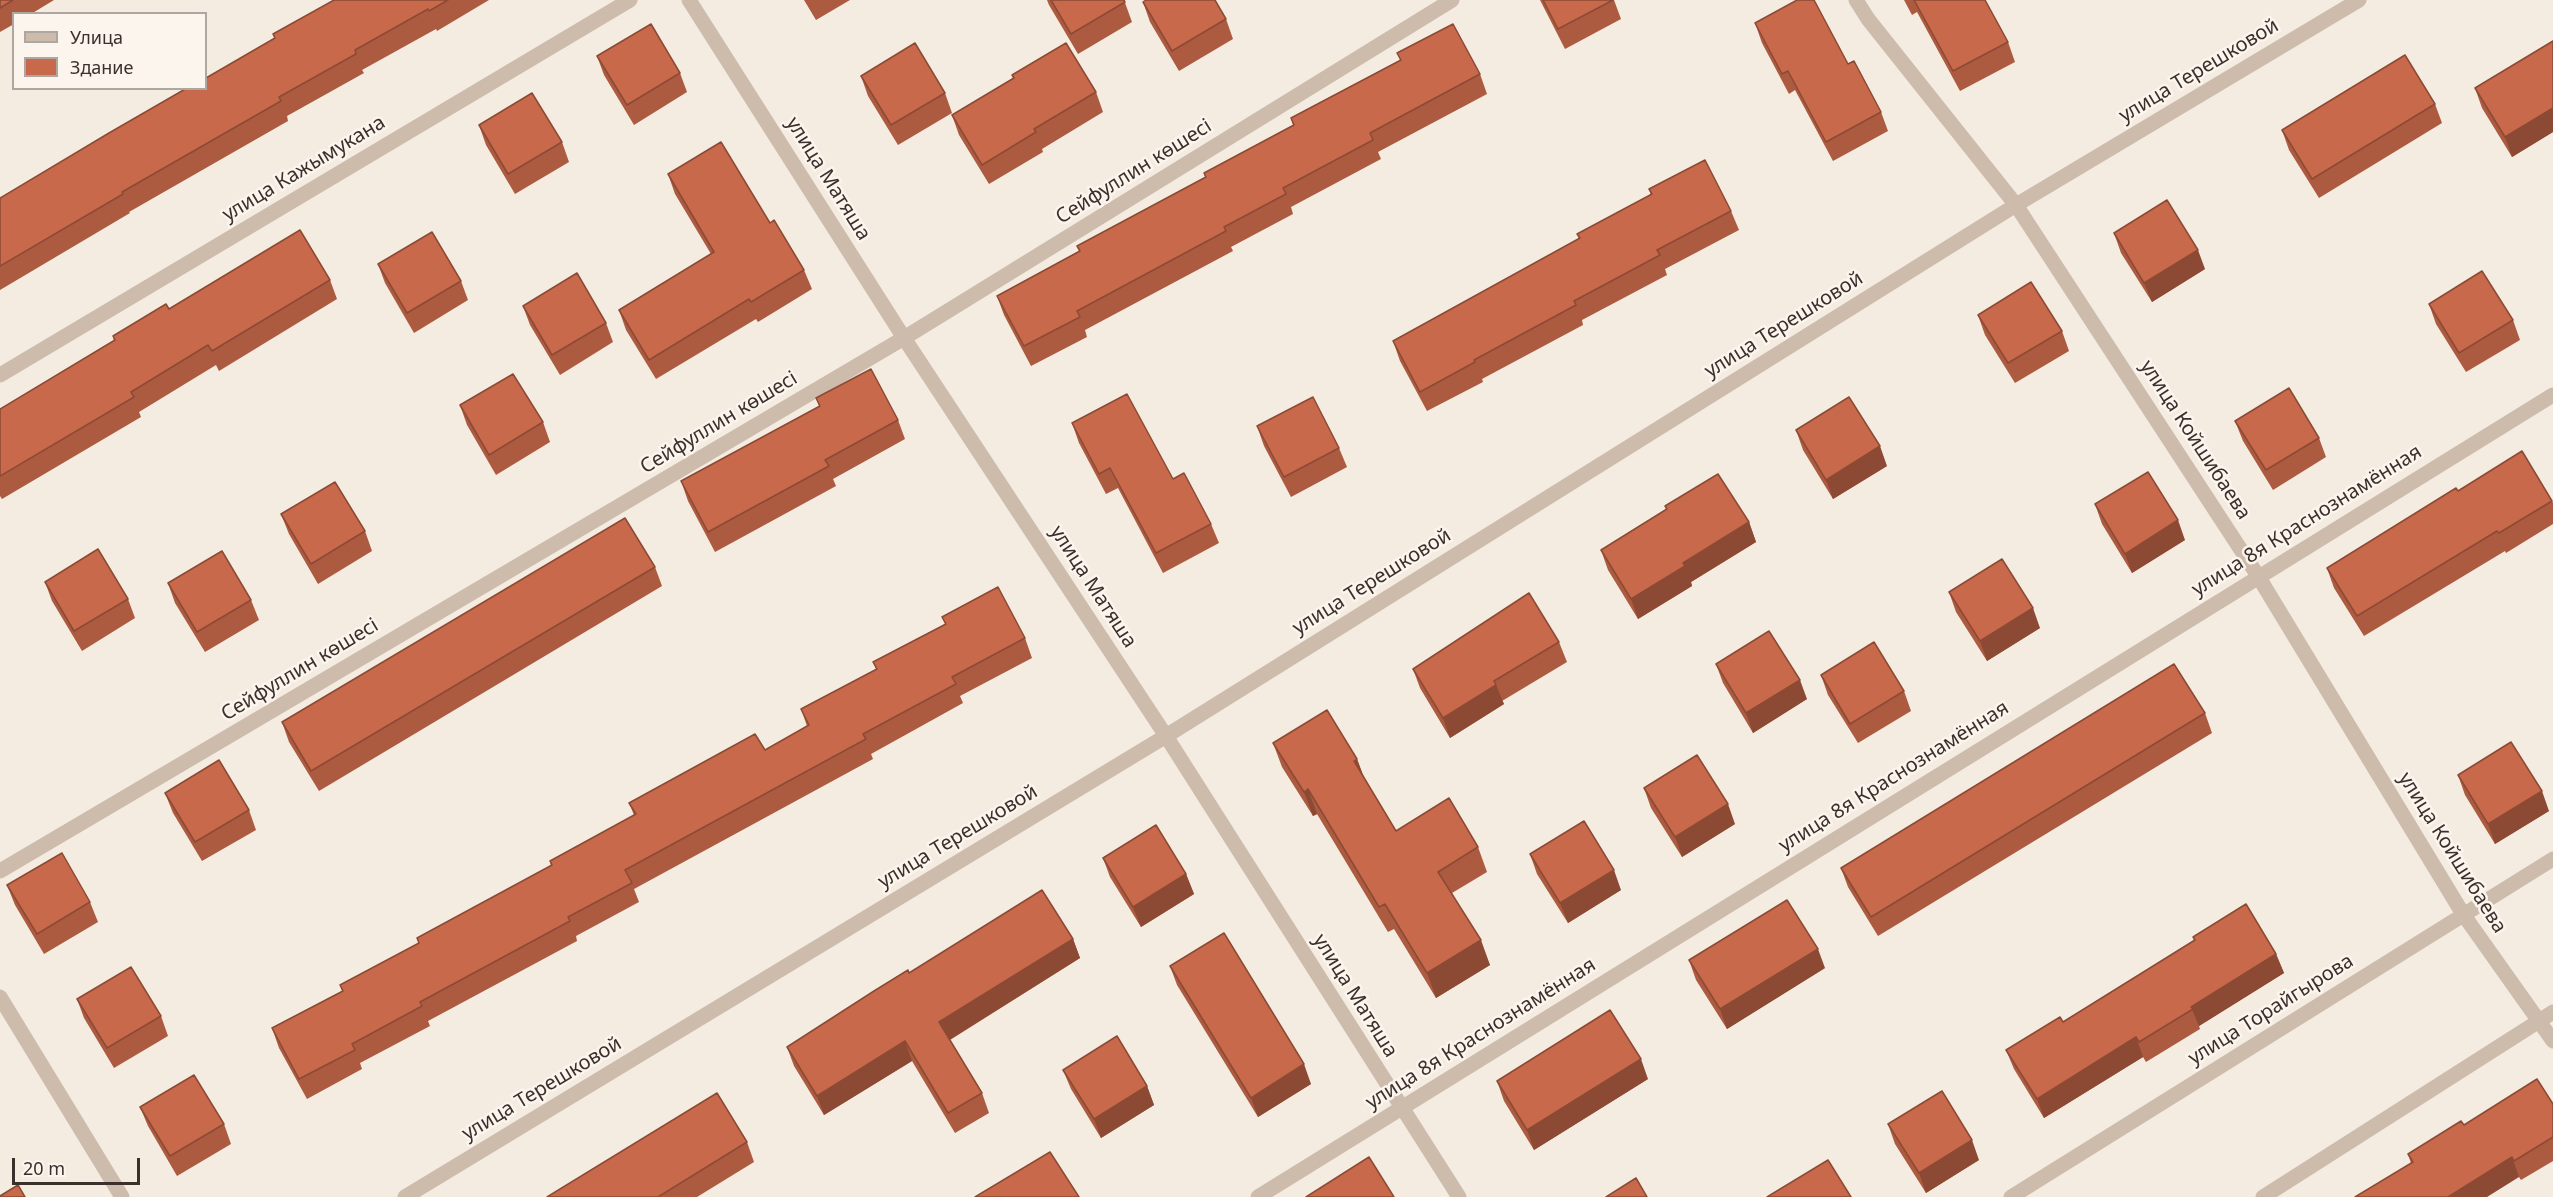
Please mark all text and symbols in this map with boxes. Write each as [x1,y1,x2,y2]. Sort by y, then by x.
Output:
legend [12,12,207,90]
street label: улица Терешковой [2115,14,2283,128]
text: Улица [70,25,123,49]
text: Здание [70,55,133,79]
street label: улица Кажымукана [218,111,390,227]
street label: улица Матяша [781,113,875,245]
street label: Сейфуллин көшесі [1052,114,1216,230]
street label: улица Терешковой [1700,267,1868,383]
street label: улица Койшибаева [2135,356,2255,524]
street label: Сейфуллин көшесі [636,367,802,479]
street label: улица 8я Краснознамённая [2188,440,2426,602]
street label: улица Матяша [1045,521,1141,653]
street label: улица Терешковой [1288,524,1456,640]
street label: Сейфуллин көшесі [217,614,383,726]
street label: улица 8я Краснознамённая [1775,696,2013,858]
street label: улица Койшибаева [2393,768,2511,938]
street label: улица Терешковой [874,780,1042,894]
street label: улица Матяша [1308,930,1402,1062]
street label: улица Торайгырова [2184,949,2358,1071]
street label: улица 8я Краснознамённая [1362,953,1600,1115]
street label: улица Терешковой [458,1032,626,1146]
scale bar [15,1146,142,1184]
text: 20 m [23,1156,65,1180]

